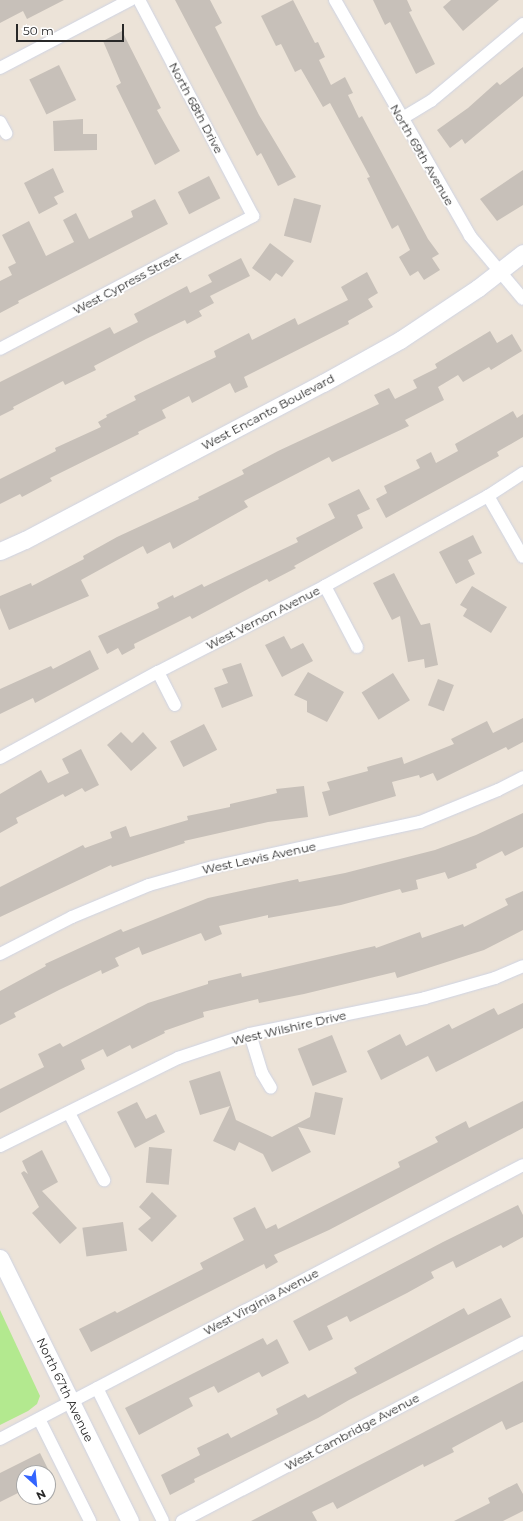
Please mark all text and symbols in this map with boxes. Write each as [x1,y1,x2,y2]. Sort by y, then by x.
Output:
scale bar [18,16,126,42]
text: 50 m [23,23,54,38]
street label: North 68th Drive [166,60,226,156]
street label: North 69th Avenue [387,102,457,208]
street label: West Cypress Street [71,248,183,318]
street label: West Encanto Boulevard [199,371,337,453]
street label: West Vernon Avenue [204,583,322,653]
street label: West Lewis Avenue [201,839,317,877]
street label: West Wilshire Drive [230,1008,348,1048]
street label: West Virginia Avenue [201,1266,321,1338]
street label: North 67th Avenue [34,1336,96,1444]
street label: West Cambridge Avenue [282,1390,422,1474]
north arrow [16,1465,56,1505]
text: N [34,1487,48,1503]

